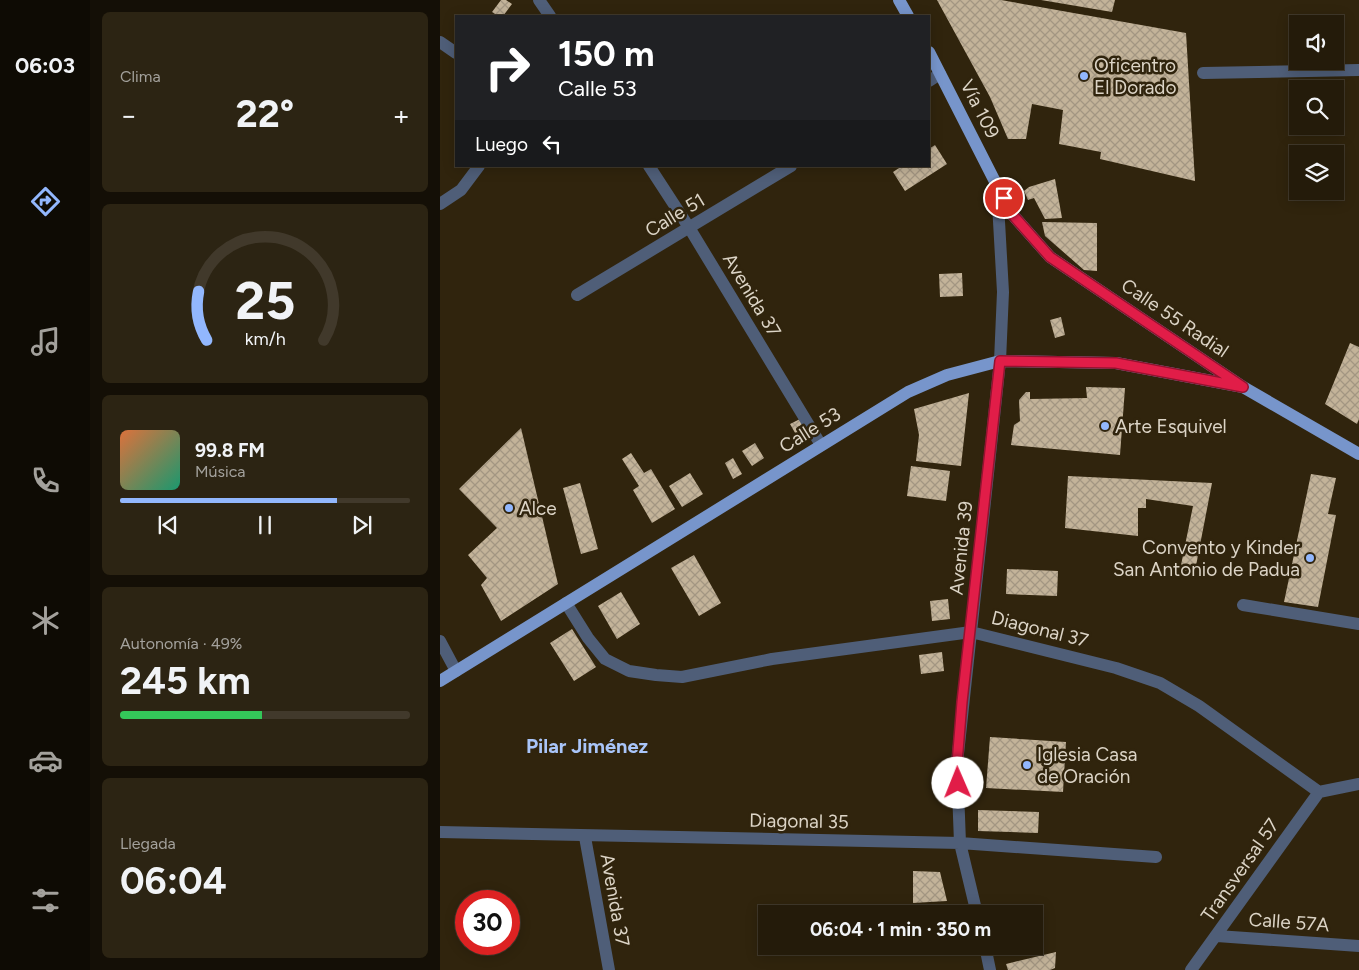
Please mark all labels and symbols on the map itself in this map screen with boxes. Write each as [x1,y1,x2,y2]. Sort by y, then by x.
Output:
place label: Oficentro El Dorado [1094,54,1176,99]
marker: Oficentro El Dorado [1078,70,1090,82]
street label: Vía 109 [956,76,1004,142]
pin [983,177,1025,219]
street label: Calle 51 [641,188,709,242]
street label: Avenida 37 [718,249,786,341]
street label: Calle 55 Radial [1117,274,1233,362]
street label: Calle 53 [775,402,845,458]
place label: Arte Esquivel [1115,415,1227,438]
marker: Arte Esquivel [1099,420,1111,432]
place label: Alce [519,497,557,520]
street label: Avenida 39 [945,500,977,596]
marker: Alce [503,502,515,514]
place label: Convento y Kinder San Antonio de Padua [1113,536,1301,581]
marker: Convento y Kinder San Antonio de Padua [1304,552,1316,564]
street label: Diagonal 37 [989,606,1091,652]
district label: Pilar Jiménez [526,734,648,758]
place label: Iglesia Casa de Oración [1037,743,1137,788]
position arrow [931,756,983,808]
marker: Iglesia Casa de Oración [1021,759,1033,771]
street label: Diagonal 35 [749,809,849,833]
street label: Transversal 57 [1196,814,1284,926]
street label: Avenida 37 [596,852,634,948]
speed limit sign: 30 [455,890,520,955]
street label: Calle 57A [1248,908,1330,936]

